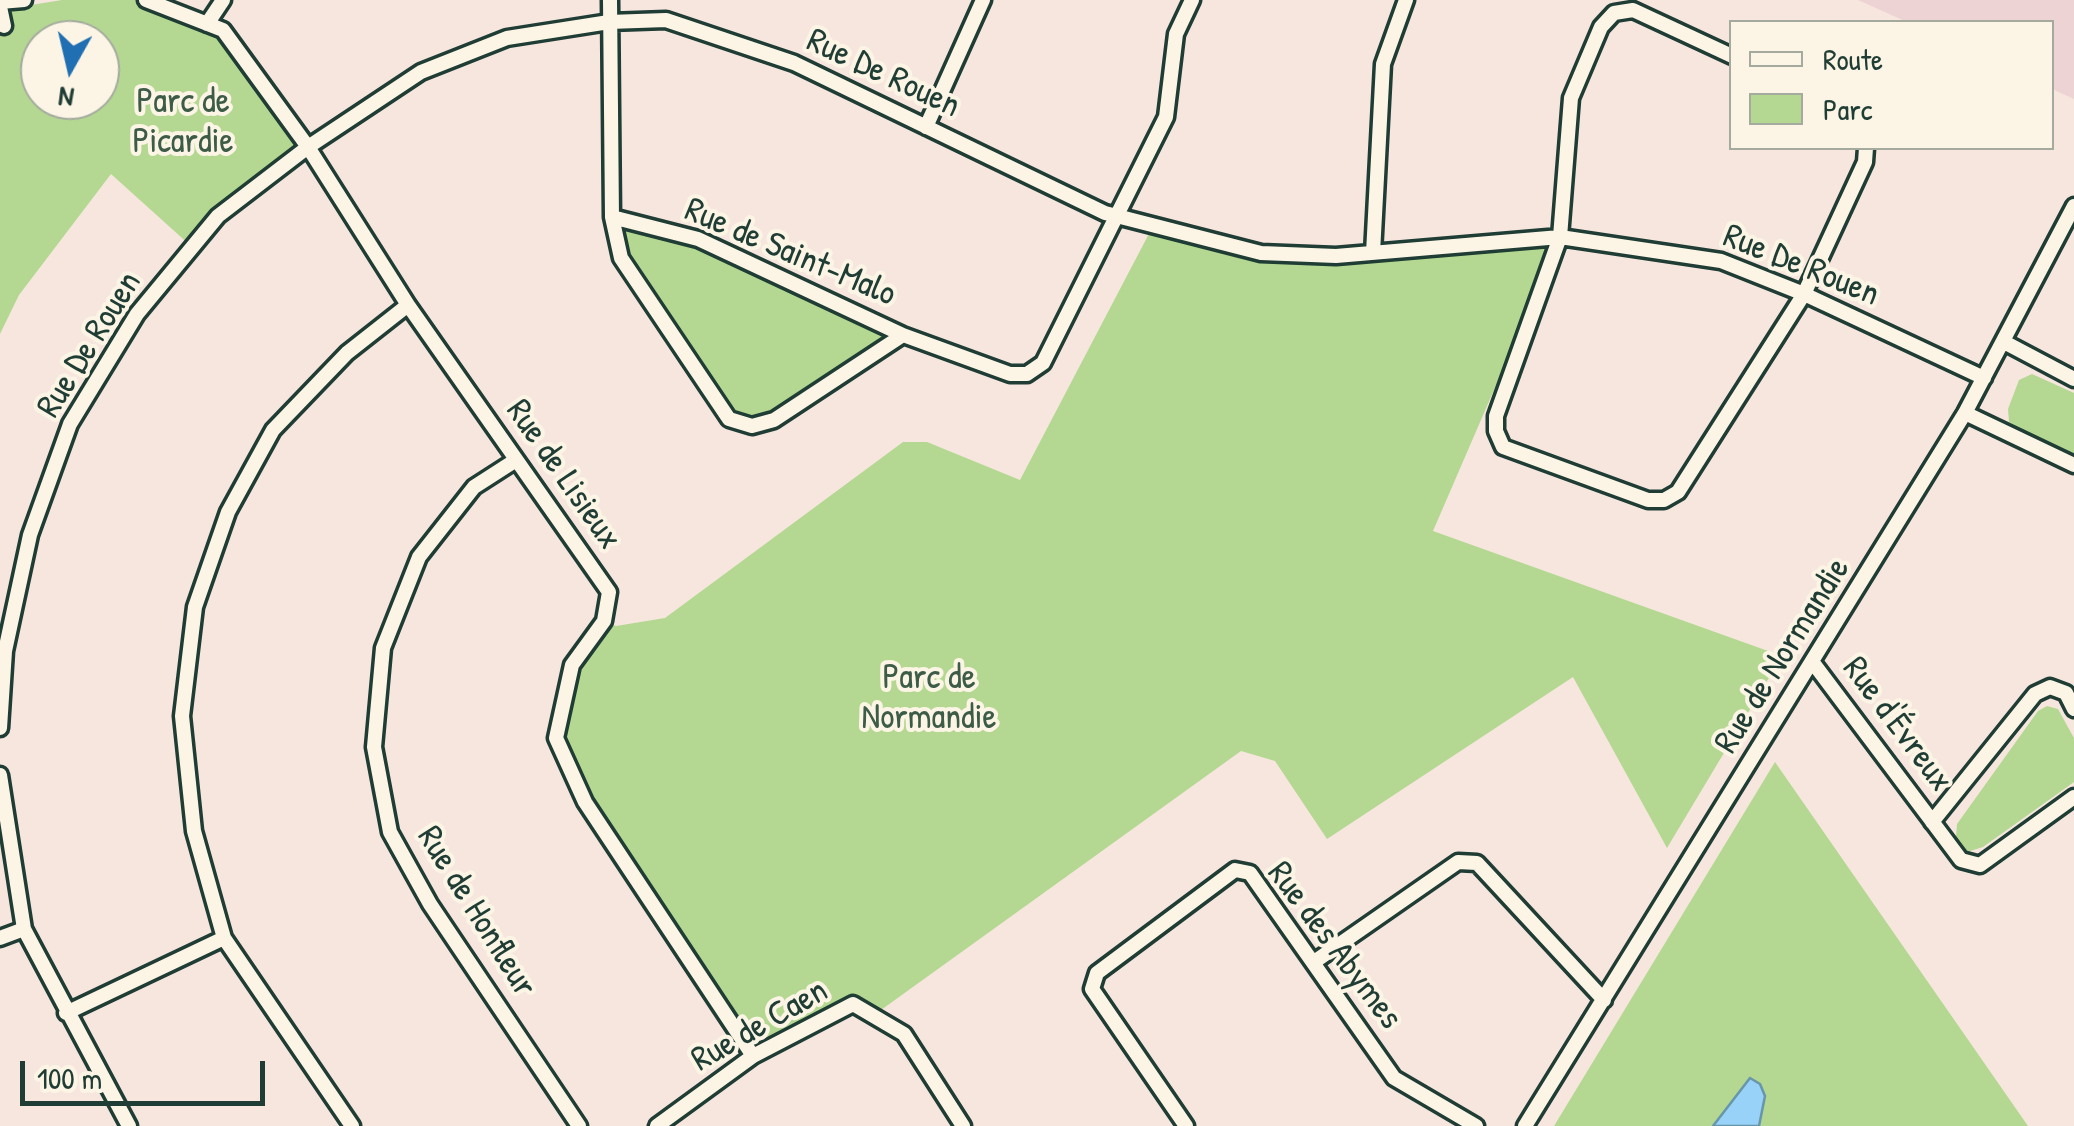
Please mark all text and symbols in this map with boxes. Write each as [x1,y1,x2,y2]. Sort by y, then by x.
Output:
north arrow [20,20,120,120]
street label: Rue De Rouen [800,20,966,128]
legend [1729,20,2054,150]
text: Route [1823,39,1883,79]
text: N [56,78,76,118]
park label: Parc de Picardie [133,82,233,164]
text: Parc [1823,89,1872,129]
street label: Rue de Saint-Malo [678,190,902,316]
street label: Rue De Rouen [1717,216,1885,316]
street label: Rue De Rouen [29,264,151,426]
street label: Rue de Lisieux [496,392,630,558]
street label: Rue de Normandie [1706,551,1860,761]
street label: Rue d'Évreux [1833,649,1961,801]
park label: Parc de Normandie [862,658,996,740]
street label: Rue de Honfleur [407,819,545,1005]
street label: Rue des Abymes [1258,854,1410,1038]
street label: Rue de Caen [684,970,836,1082]
scale bar [25,1041,270,1103]
text: 100 m [37,1058,102,1098]

